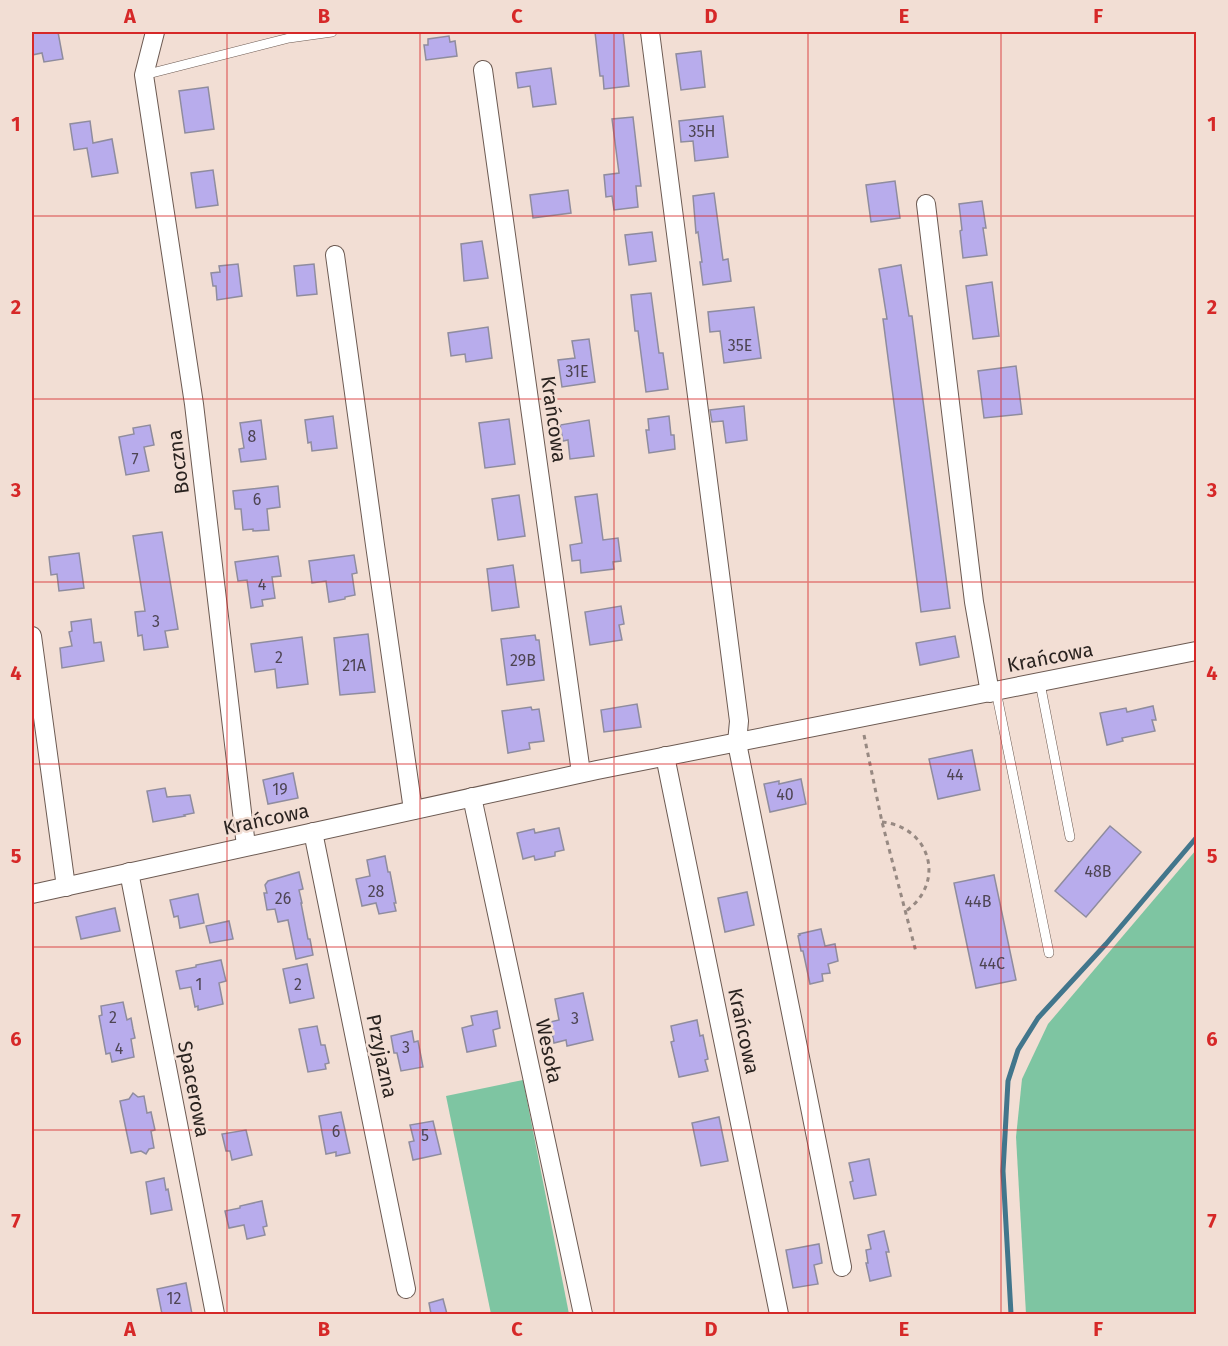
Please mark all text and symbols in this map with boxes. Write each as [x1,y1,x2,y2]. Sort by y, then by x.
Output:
text: A [123,4,137,28]
text: B [318,4,330,28]
text: C [511,4,523,28]
text: D [704,4,718,28]
text: E [899,4,909,28]
text: F [1093,4,1103,28]
text: 1 [11,112,21,136]
text: 1 [1207,112,1217,136]
house number: 35H [689,122,715,141]
text: 2 [11,295,21,319]
text: 2 [1207,295,1217,319]
house number: 35E [728,336,752,355]
house number: 31E [565,362,589,381]
street label: Krańcowa [536,374,572,464]
house number: 8 [248,427,257,446]
street label: Boczna [162,428,194,496]
house number: 7 [131,450,139,469]
text: 3 [10,478,21,502]
text: 3 [1206,478,1217,502]
house number: 6 [253,490,261,509]
house number: 4 [258,575,267,594]
house number: 3 [152,612,160,631]
street label: Krańcowa [1005,637,1095,677]
house number: 2 [275,648,283,667]
house number: 29B [510,651,536,670]
house number: 21A [342,656,367,675]
text: 4 [10,661,22,685]
text: 4 [1206,661,1218,685]
house number: 44 [946,765,964,784]
house number: 19 [272,780,288,799]
house number: 40 [776,785,794,804]
street label: Krańcowa [221,798,311,840]
text: 5 [11,844,22,868]
text: 5 [1207,844,1218,868]
house number: 48B [1084,862,1112,881]
house number: 28 [368,882,385,901]
house number: 26 [275,889,291,908]
house number: 44B [965,892,992,911]
house number: 44C [979,954,1005,973]
house number: 1 [196,975,202,994]
house number: 2 [294,975,302,994]
street label: Krańcowa [723,986,765,1076]
house number: 2 [109,1008,117,1027]
house number: 3 [571,1009,579,1028]
street label: Przyjazna [361,1012,403,1100]
street label: Wesoła [530,1017,568,1085]
text: 6 [10,1027,22,1051]
text: 6 [1206,1027,1218,1051]
house number: 3 [402,1038,410,1057]
house number: 4 [115,1039,124,1058]
street label: Spacerowa [173,1039,215,1139]
house number: 6 [332,1122,340,1141]
house number: 5 [421,1126,429,1145]
text: 7 [11,1209,21,1233]
text: 7 [1207,1209,1217,1233]
house number: 12 [167,1289,181,1308]
text: A [123,1317,137,1341]
text: B [318,1317,330,1341]
text: C [511,1317,523,1341]
text: D [704,1317,718,1341]
text: E [899,1317,909,1341]
text: F [1093,1317,1103,1341]

